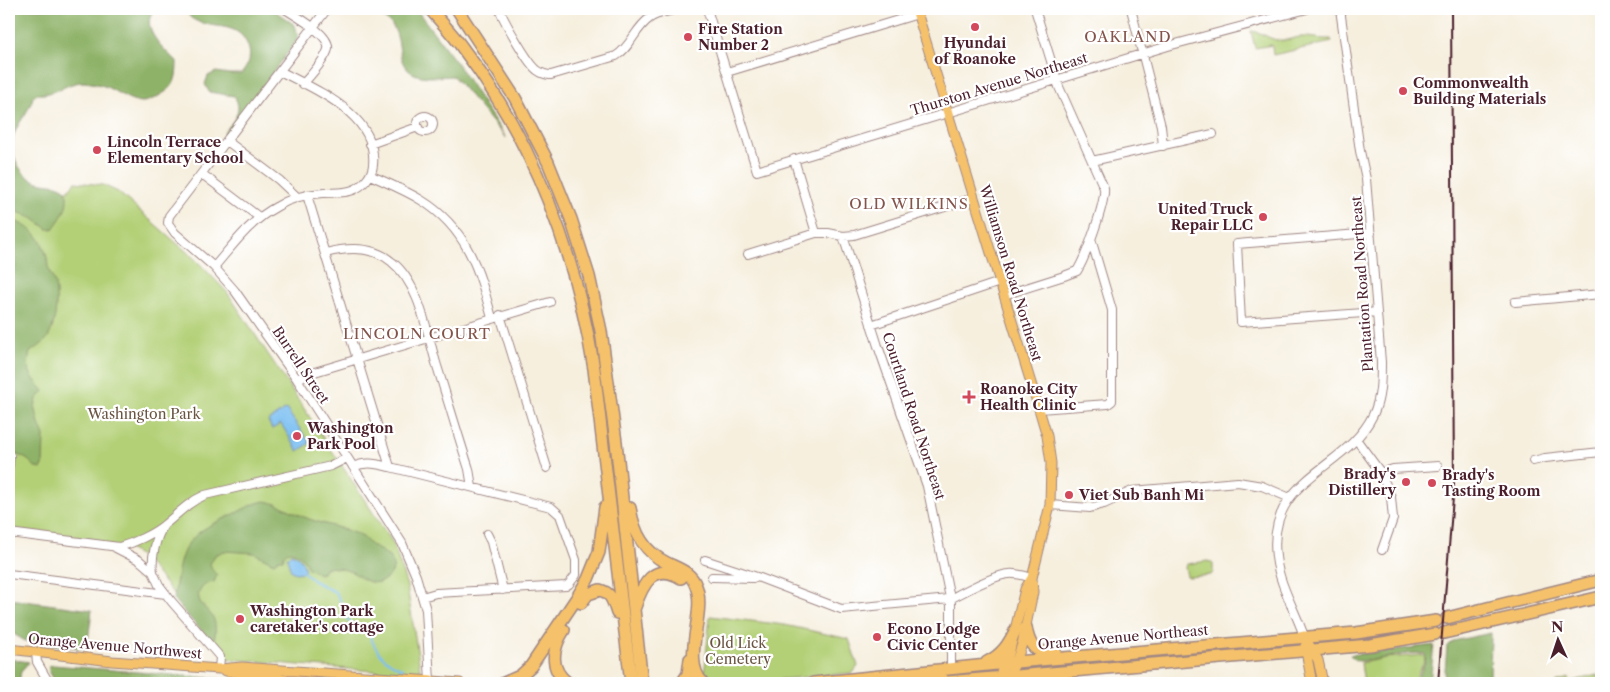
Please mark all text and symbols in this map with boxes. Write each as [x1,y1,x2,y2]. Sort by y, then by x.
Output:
place label: Fire Station Number 2 [698,20,783,54]
marker: Hyundai of Roanoke [969,21,981,33]
district label: OAKLAND [1084,27,1172,46]
marker: Fire Station Number 2 [682,31,694,43]
place label: Hyundai of Roanoke [934,34,1016,68]
street label: Thurston Avenue Northeast [908,48,1090,120]
place label: Commonwealth Building Materials [1413,74,1546,108]
marker: Commonwealth Building Materials [1397,85,1409,97]
place label: Lincoln Terrace Elementary School [107,133,244,167]
marker: Lincoln Terrace Elementary School [91,144,103,156]
street label: Williamson Road Northeast [975,182,1046,364]
district label: OLD WILKINS [849,194,969,213]
street label: Plantation Road Northeast [1347,195,1377,372]
place label: United Truck Repair LLC [1158,200,1254,234]
marker: United Truck Repair LLC [1257,211,1269,223]
street label: Burrell Street [268,323,334,407]
district label: LINCOLN COURT [343,324,491,343]
street label: Courtland Road Northeast [878,330,950,502]
place label: Roanoke City Health Clinic [980,380,1078,414]
marker: Roanoke City Health Clinic [962,390,976,404]
park label: Washington Park [86,405,201,423]
place label: Washington Park Pool [306,419,394,453]
marker: Washington Park Pool [291,430,303,442]
place label: Brady's Distillery [1328,465,1396,499]
place label: Brady's Tasting Room [1442,466,1540,500]
marker: Brady's Distillery [1400,476,1412,488]
marker: Brady's Tasting Room [1426,477,1438,489]
place label: Viet Sub Banh Mi [1078,486,1204,504]
marker: Viet Sub Banh Mi [1063,489,1075,501]
place label: Washington Park caretaker's cottage [249,602,384,636]
marker: Washington Park caretaker's cottage [234,613,246,625]
north arrow [1532,614,1582,664]
text: N [1551,618,1564,636]
place label: Econo Lodge Civic Center [887,620,980,654]
street label: Orange Avenue Northeast [1037,621,1209,653]
street label: Orange Avenue Northwest [27,629,203,663]
marker: Econo Lodge Civic Center [871,631,883,643]
park label: Old Lick Cemetery [705,634,771,668]

